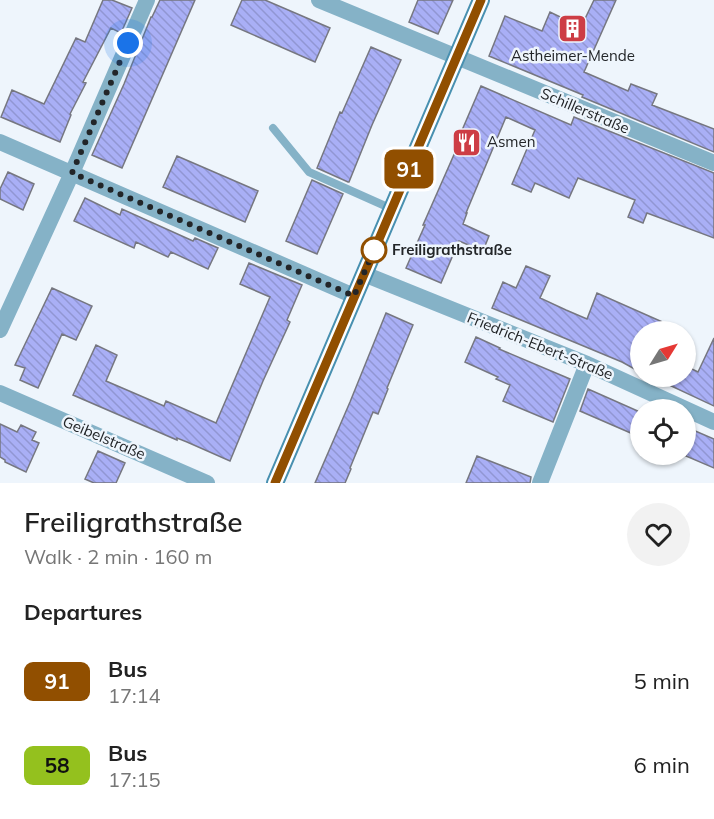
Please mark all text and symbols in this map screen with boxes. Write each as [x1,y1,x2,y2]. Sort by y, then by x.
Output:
building icon: Astheimer-Mende [557,13,589,45]
your location [113,28,143,58]
place label: Astheimer-Mende [511,46,635,65]
street label: Schillerstraße [538,83,632,138]
restaurant icon: Asmen [450,126,482,158]
place label: Asmen [487,132,536,151]
line badge: 91 [382,150,436,188]
text: 91 [396,156,422,182]
marker: Freiligrathstraße [361,237,387,263]
place label: Freiligrathstraße [392,240,512,259]
street label: Friedrich-Ebert-Straße [464,308,616,384]
north arrow [630,321,696,387]
map controls [630,321,696,465]
button: locate [630,399,696,465]
street label: Geibelstraße [60,412,148,463]
button: heart [627,503,690,566]
text: Freiligrathstraße [24,504,243,539]
text: Walk · 2 min · 160 m [24,544,212,569]
text: Departures [24,598,142,626]
text: Bus [108,655,147,683]
text: 5 min [634,667,690,695]
text: 91 [44,668,70,694]
text: 17:14 [108,683,161,708]
text: Bus [108,739,147,767]
text: 6 min [634,751,690,779]
text: 58 [44,752,70,778]
text: 17:15 [108,767,161,792]

